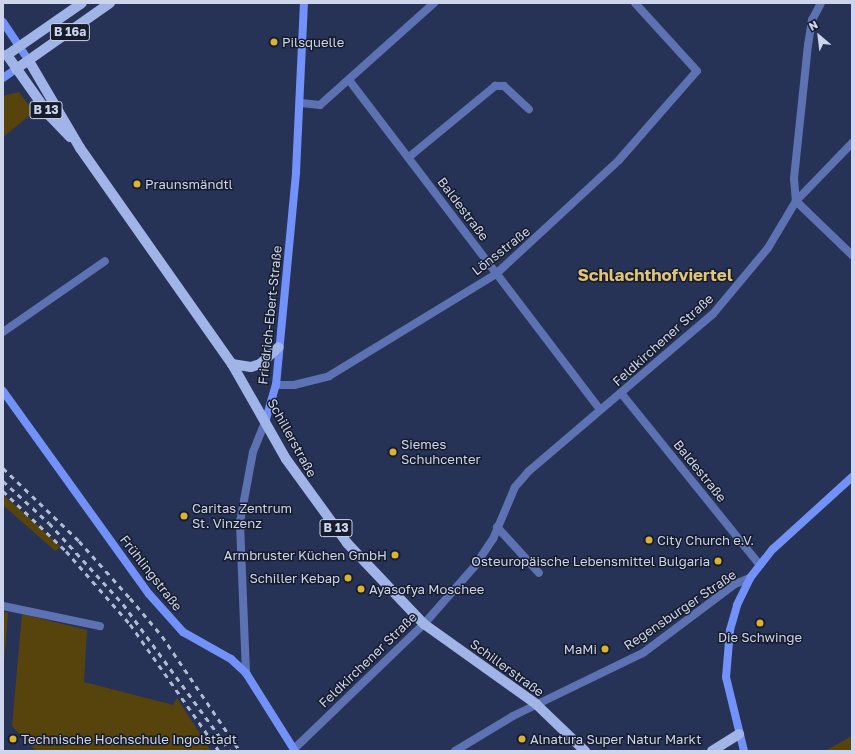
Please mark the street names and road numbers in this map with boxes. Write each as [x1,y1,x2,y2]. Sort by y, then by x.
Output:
road number: B 16a [49,22,91,42]
road number: B 13 [29,100,63,120]
street label: Baldestraße [434,174,492,244]
street label: Lönsstraße [469,223,533,279]
street label: Friedrich-Ebert-Straße [255,245,285,385]
street label: Feldkirchener Straße [609,291,717,389]
street label: Schillerstraße [264,396,320,480]
street label: Baldestraße [670,437,730,505]
road number: B 13 [319,518,353,538]
street label: Frühlingstraße [117,532,185,614]
street label: Regensburger Straße [621,567,739,653]
street label: Feldkirchener Straße [316,609,420,711]
street label: Schillerstraße [467,636,547,700]

